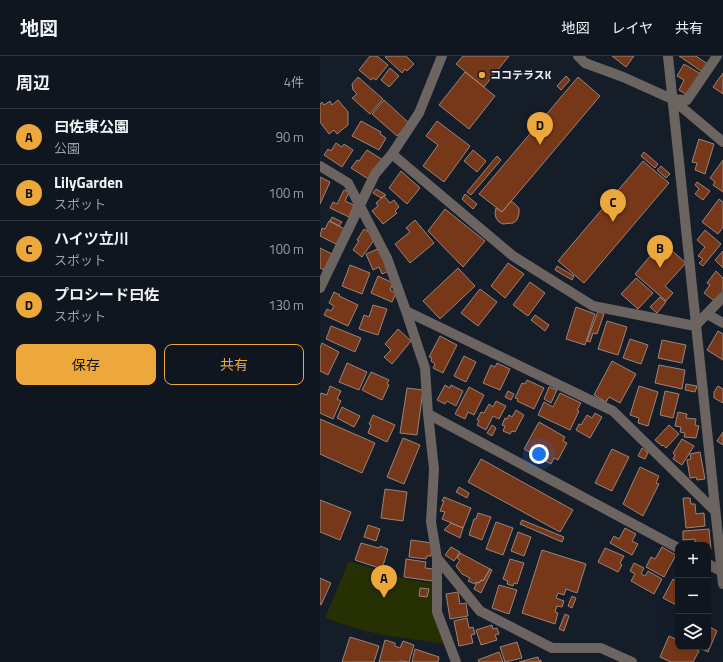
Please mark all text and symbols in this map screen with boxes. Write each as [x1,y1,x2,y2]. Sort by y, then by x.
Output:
text: 地図 [20,13,58,42]
text: 地図 [561,17,589,38]
text: レイヤ [611,17,653,38]
text: 共有 [675,17,703,38]
place label: ココテラスK [490,67,552,83]
text: 周辺 [16,70,50,96]
marker: ココテラスK [477,70,487,80]
text: 4件 [284,72,304,92]
pin: D [527,112,553,145]
text: 曰佐東公園 [54,115,129,138]
text: A [25,127,33,147]
text: 90 m [276,127,304,147]
text: 公園 [54,138,80,158]
text: LilyGarden [54,171,123,194]
text: B [25,183,33,203]
text: 100 m [268,183,304,203]
pin: C [600,189,626,222]
text: スポット [54,194,106,214]
text: ハイツ立川 [54,227,129,250]
pin: B [647,235,673,268]
text: C [25,239,33,259]
text: 100 m [268,239,304,259]
text: スポット [54,250,106,270]
text: プロシード曰佐 [54,283,159,306]
text: D [25,295,33,315]
text: 130 m [268,295,304,315]
text: スポット [54,306,106,326]
button: 保存 [16,344,156,385]
button: 共有 [164,344,304,385]
your location [529,444,549,464]
map controls [675,542,711,650]
button: + [675,542,711,578]
pin: A [371,565,397,598]
button: − [675,578,711,614]
button: layers [675,614,711,650]

